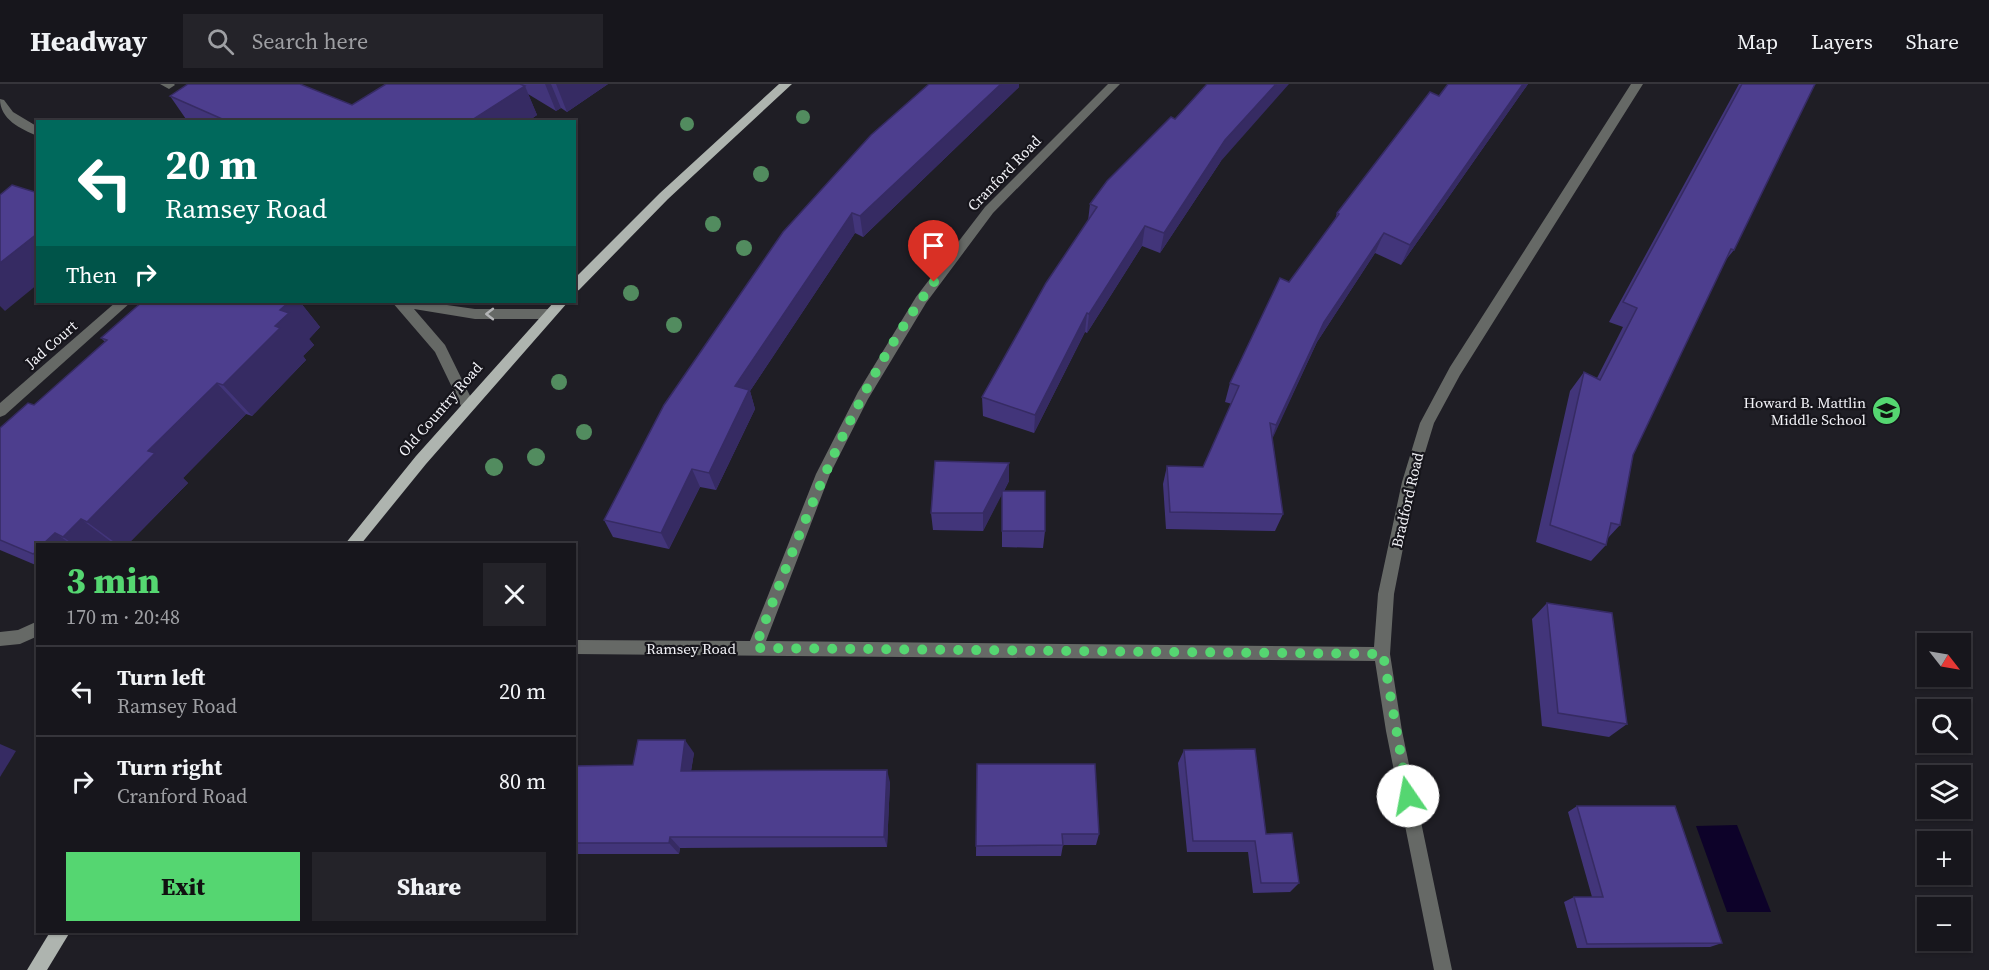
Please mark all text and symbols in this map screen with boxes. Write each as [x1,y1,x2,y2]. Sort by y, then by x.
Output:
search box [183,14,603,68]
text: Headway [30,22,147,60]
icon: search [204,25,237,58]
text: Search here [252,26,368,56]
text: Map [1737,27,1778,56]
text: Layers [1811,27,1873,56]
text: Share [1906,27,1959,56]
street label: Cranford Road [962,130,1046,215]
text: 20 m [165,135,258,193]
icon: left [66,144,144,222]
text: Ramsey Road [165,190,327,227]
pin [908,220,959,282]
icon: arrive [917,229,950,262]
icon: right [129,258,162,291]
text: Then [66,260,117,290]
one-way arrow [485,308,494,320]
street label: Jad Court [20,315,82,373]
street label: Old Country Road [393,357,487,461]
place label: Howard B. Mattlin Middle School [1743,392,1867,430]
school or university icon: Howard B. Mattlin Middle School [1871,395,1903,427]
street label: Bradford Road [1386,450,1428,550]
text: 3 min [66,556,160,605]
button: close [483,563,546,626]
text: 170 m · 20:48 [66,603,180,631]
north arrow [1917,633,1971,687]
map controls [1917,633,1971,951]
street label: Ramsey Road [646,638,736,659]
text: Turn left [117,662,205,692]
icon: left [66,675,99,708]
text: 20 m [499,676,546,706]
text: Ramsey Road [117,692,237,720]
button: search [1917,699,1971,753]
text: Turn right [117,752,222,782]
position arrow [1376,764,1440,828]
icon: right [66,765,99,798]
button: layers [1917,765,1971,819]
text: 80 m [499,766,546,796]
text: Cranford Road [117,782,247,810]
button: + [1917,831,1971,885]
button: Exit [66,852,300,921]
button: Share [312,852,546,921]
button: − [1917,897,1971,951]

